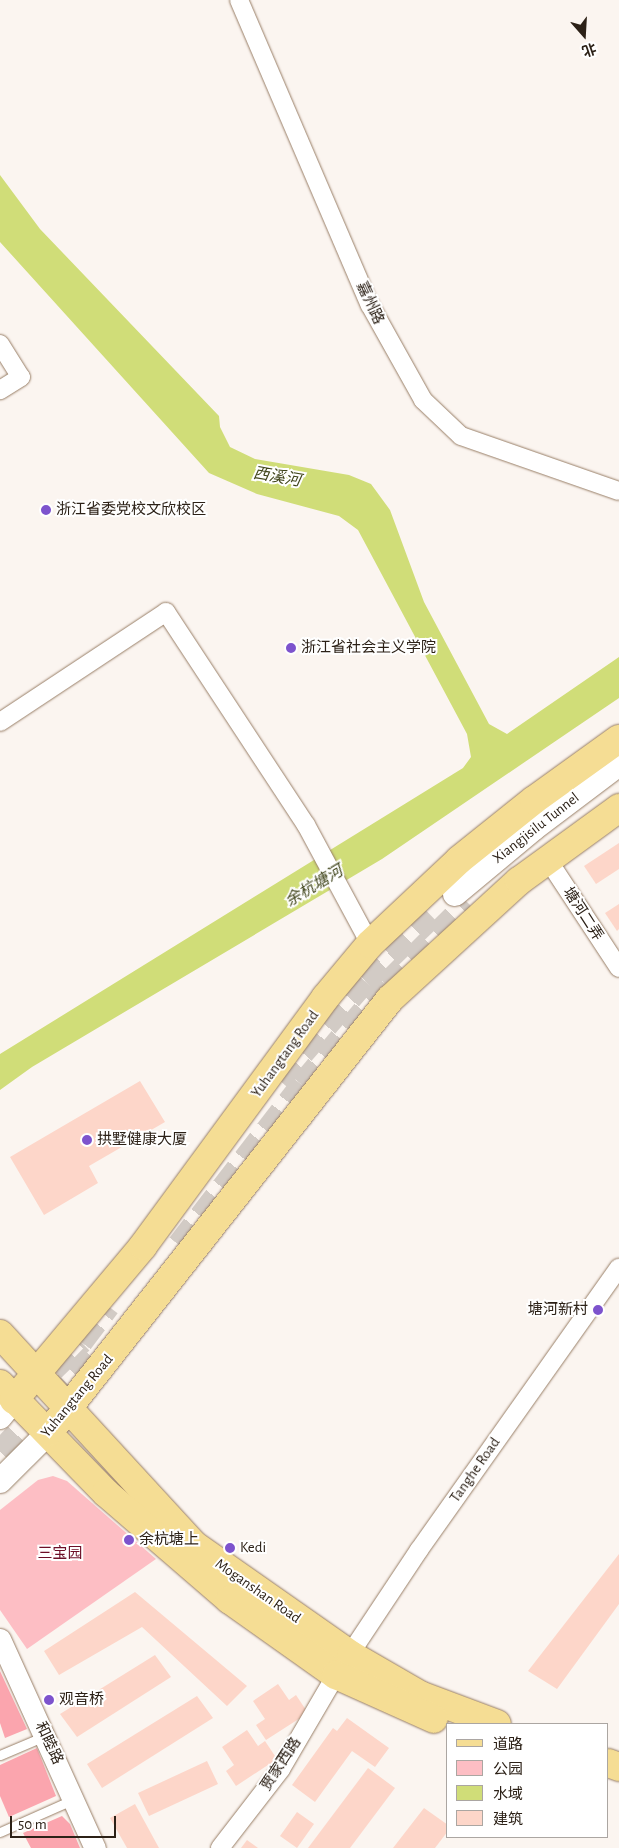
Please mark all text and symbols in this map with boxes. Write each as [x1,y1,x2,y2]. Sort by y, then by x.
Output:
north arrow [559,10,609,60]
text: 北 [580,40,598,58]
street label: 嘉州路 [352,279,388,327]
water label: 西溪河 [252,463,302,491]
place label: 浙江省委党校文欣校区 [56,501,206,519]
marker: 浙江省委党校文欣校区 [40,504,52,516]
place label: 浙江省社会主义学院 [301,639,436,657]
marker: 浙江省社会主义学院 [285,642,297,654]
street label: Xiangjisilu Tunnel [489,789,583,867]
water label: 余杭塘河 [282,861,346,911]
street label: 塘河二弄 [559,884,607,944]
street label: Yuhangtang Road [247,1007,323,1101]
place label: 拱墅健康大厦 [97,1131,187,1149]
marker: 拱墅健康大厦 [81,1134,93,1146]
place label: 塘河新村 [528,1301,588,1319]
marker: 塘河新村 [592,1304,604,1316]
street label: Yuhangtang Road [37,1351,117,1441]
street label: Tanghe Road [446,1434,504,1506]
place label: 余杭塘上 [139,1531,199,1549]
marker: 余杭塘上 [123,1534,135,1546]
place label: Kedi [240,1539,266,1557]
marker: Kedi [224,1542,236,1554]
park label: 三宝园 [38,1545,82,1563]
street label: Moganshan Road [212,1555,304,1627]
place label: 观音桥 [59,1691,104,1709]
marker: 观音桥 [43,1694,55,1706]
street label: 和睦路 [31,1719,67,1767]
legend [446,1723,609,1838]
street label: 贾家西路 [257,1734,305,1794]
text: 道路 [493,1737,523,1752]
text: 公园 [493,1762,523,1777]
text: 水域 [493,1787,523,1802]
scale bar [12,1806,119,1838]
text: 建筑 [493,1812,523,1827]
text: 50 m [18,1817,47,1832]

